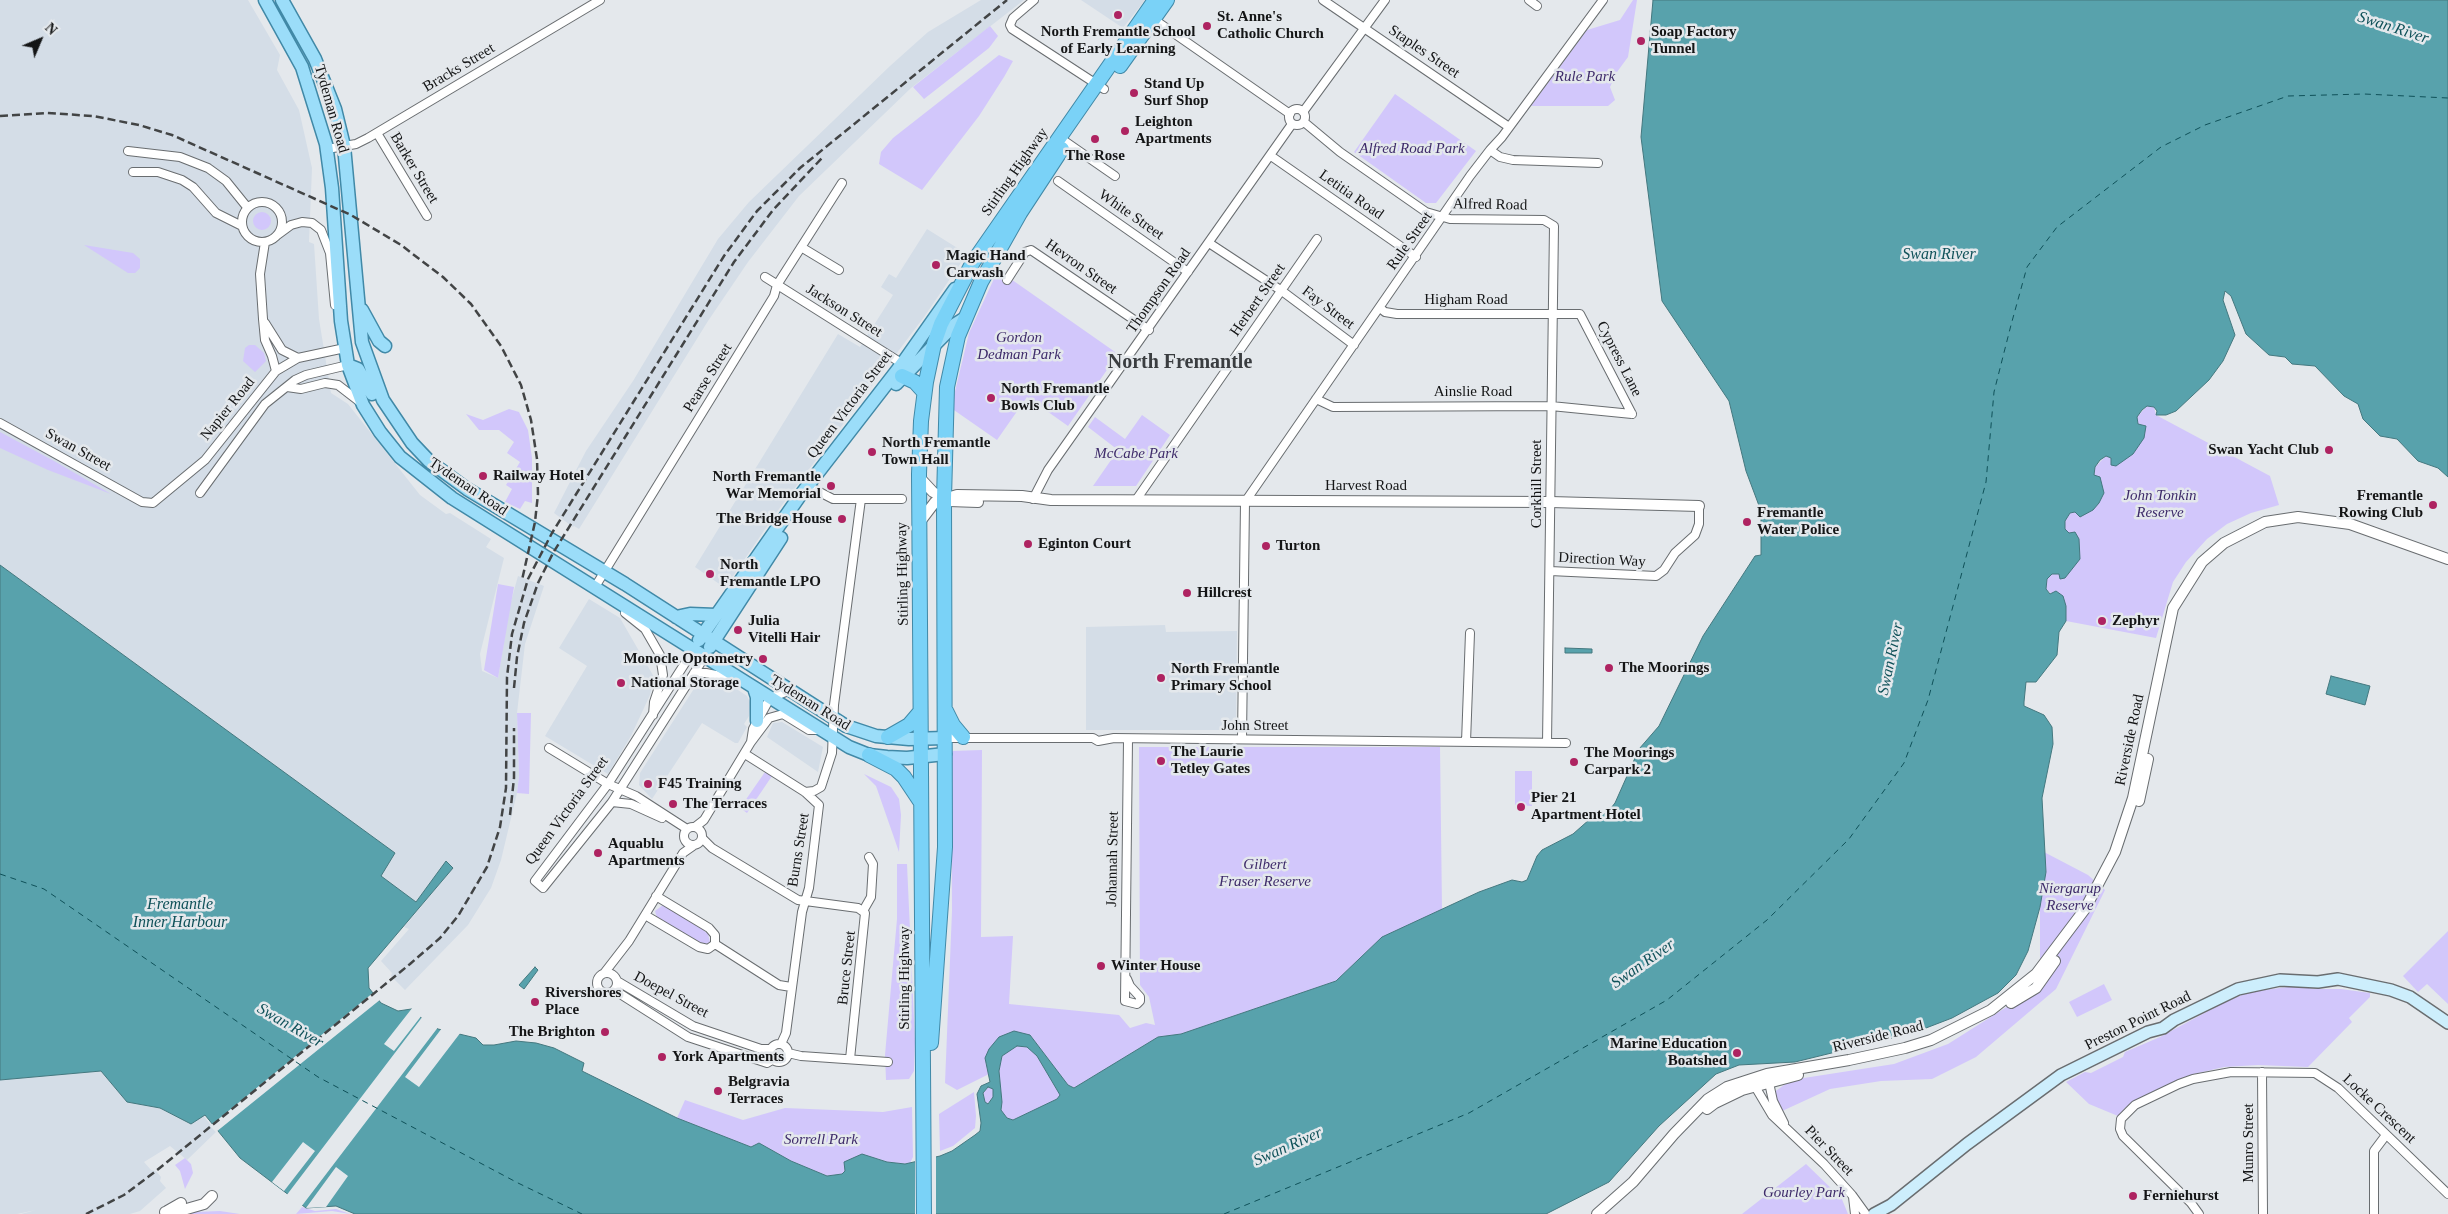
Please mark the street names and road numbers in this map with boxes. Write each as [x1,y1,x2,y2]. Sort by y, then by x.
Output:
street label: Staples Street [1385,22,1463,82]
street label: Bracks Street [420,40,498,96]
street label: Tydeman Road [310,63,352,155]
street label: Stirling Highway [978,124,1052,220]
street label: Barker Street [386,129,442,207]
street label: Letitia Road [1315,166,1387,224]
street label: White Street [1095,186,1167,244]
street label: Alfred Road [1453,195,1527,215]
street label: Rule Street [1383,208,1437,274]
street label: Hevron Street [1042,236,1120,298]
street label: Thompson Road [1123,245,1195,337]
street label: Herbert Street [1226,260,1290,340]
street label: Jackson Street [803,281,885,341]
street label: Fay Street [1298,282,1358,334]
street label: Higham Road [1424,291,1508,309]
street label: Cypress Lane [1592,318,1646,400]
street label: Pearse Street [680,340,736,416]
street label: Queen Victoria Street [804,348,896,462]
street label: Napier Road [197,374,259,444]
street label: Ainslie Road [1434,383,1512,401]
street label: Swan Street [42,425,114,475]
street label: Corkhill Street [1528,440,1546,528]
street label: Tydeman Road [425,454,511,520]
street label: Harvest Road [1325,477,1407,495]
street label: Stirling Highway [893,522,913,626]
street label: Direction Way [1558,549,1646,571]
street label: Tydeman Road [767,671,853,735]
street label: Riverside Road [2112,693,2148,787]
street label: John Street [1221,717,1289,735]
street label: Queen Victoria Street [522,753,612,869]
street label: Johannah Street [1103,811,1123,907]
street label: Burns Street [784,812,814,888]
street label: Stirling Highway [896,926,914,1030]
street label: Bruce Street [834,930,860,1006]
street label: Doepel Street [631,968,711,1022]
street label: Preston Point Road [2082,988,2194,1054]
street label: Riverside Road [1831,1017,1925,1057]
street label: Locke Crescent [2339,1070,2419,1148]
street label: Munro Street [2240,1103,2258,1183]
street label: Pier Street [1801,1122,1857,1180]

